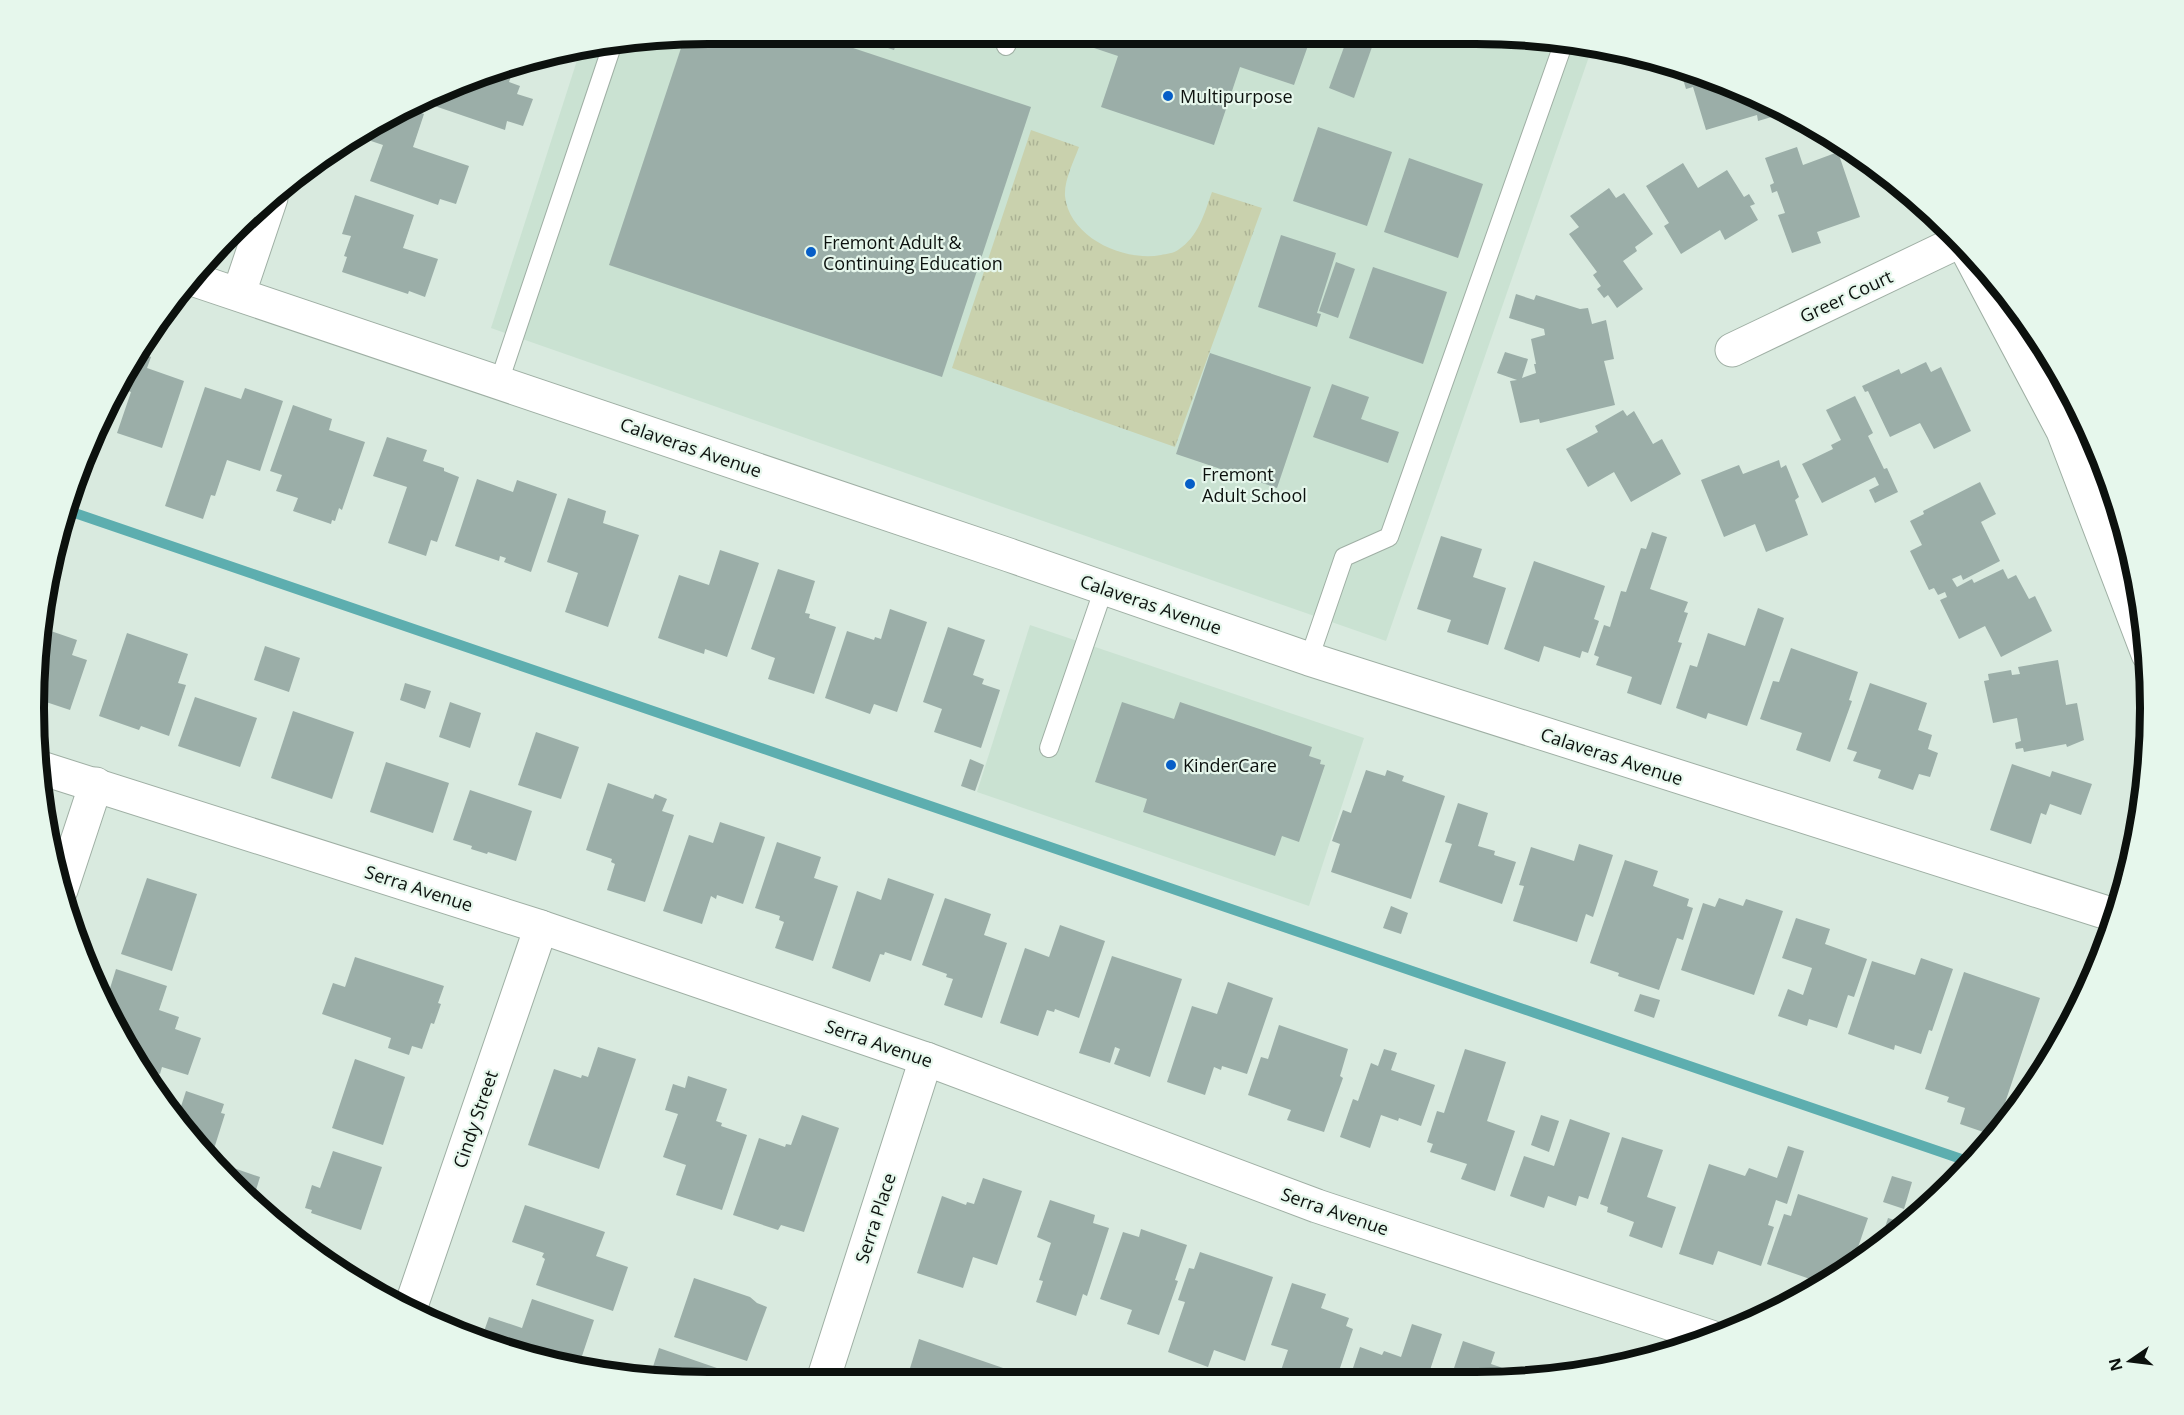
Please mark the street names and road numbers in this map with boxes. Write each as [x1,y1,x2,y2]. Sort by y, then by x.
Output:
street label: Greer Court [1796,264,1896,328]
street label: Calaveras Avenue [617,412,765,482]
street label: Calaveras Avenue [1077,569,1225,639]
street label: Calaveras Avenue [1538,722,1686,790]
street label: Serra Avenue [362,859,476,917]
street label: Serra Avenue [822,1013,936,1073]
street label: Cindy Street [447,1067,503,1171]
street label: Serra Place [849,1170,901,1266]
street label: Serra Avenue [1278,1181,1392,1241]

